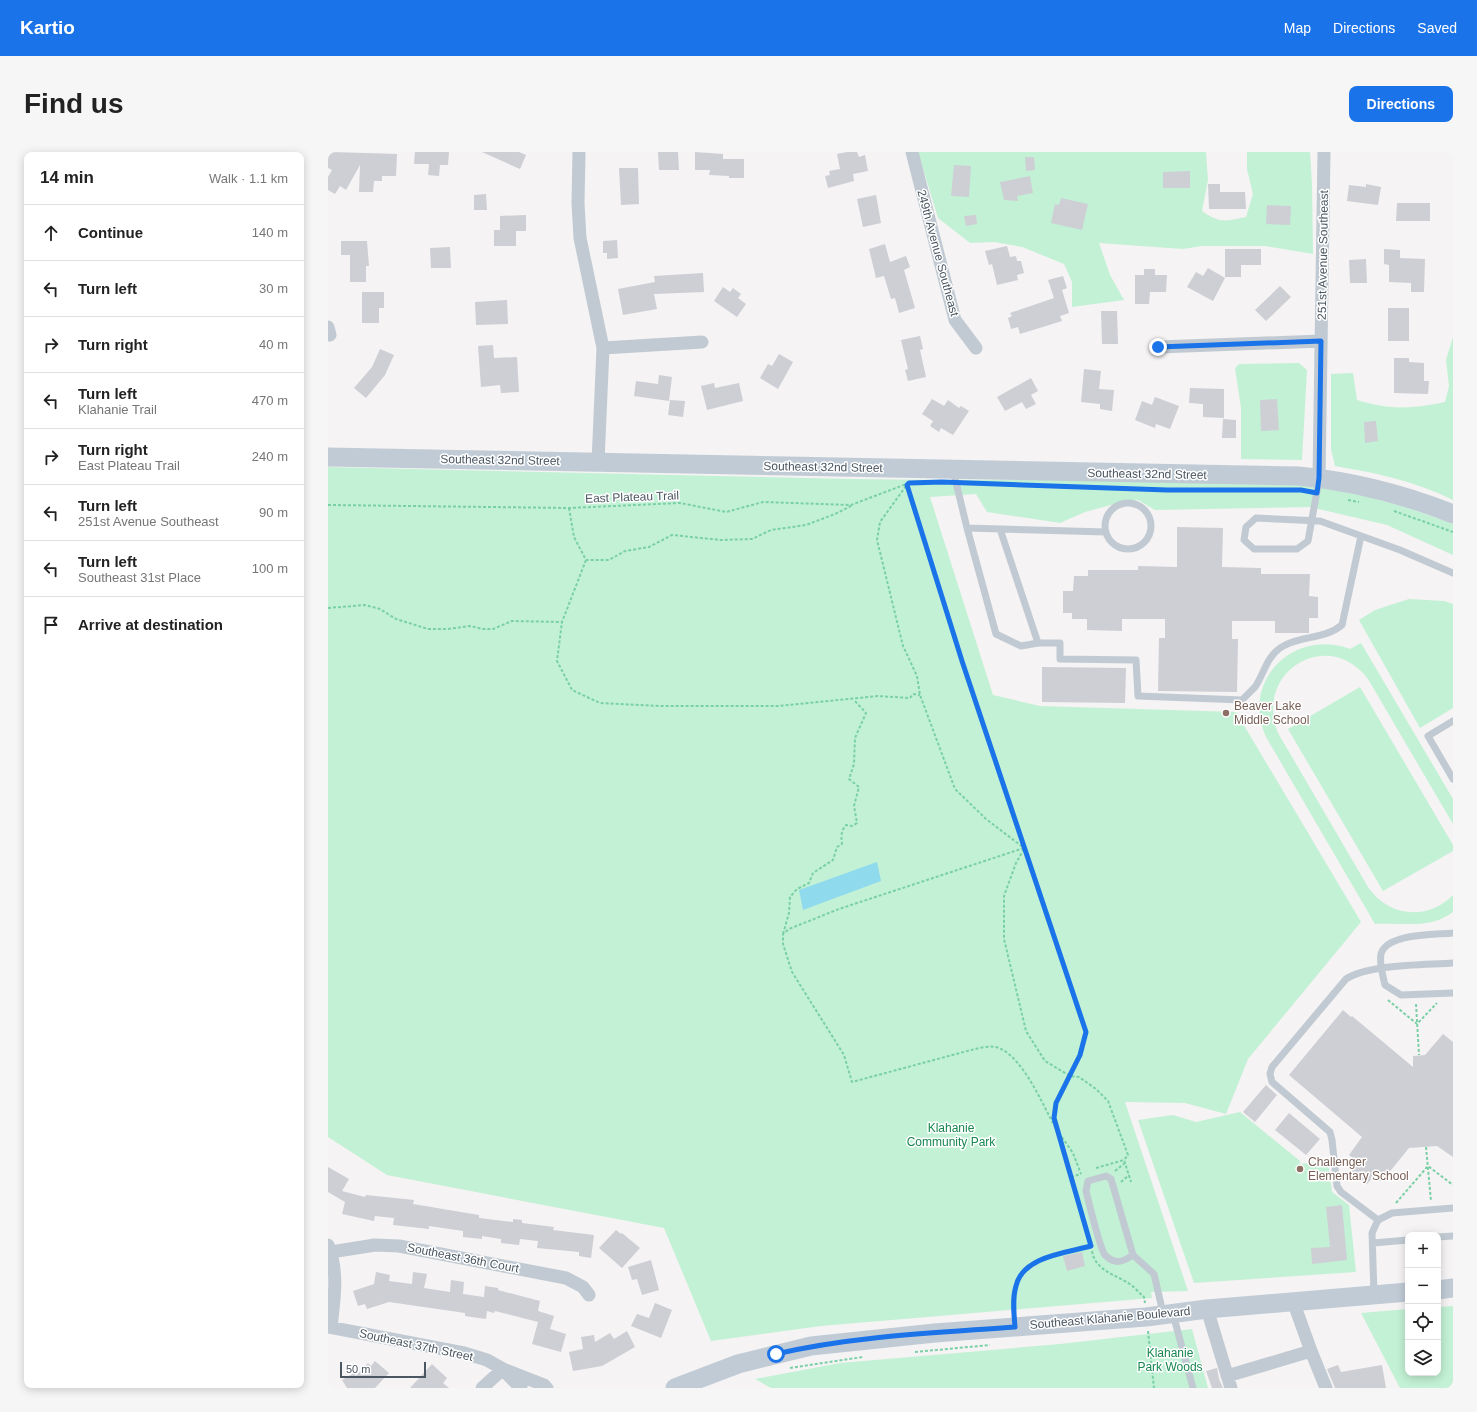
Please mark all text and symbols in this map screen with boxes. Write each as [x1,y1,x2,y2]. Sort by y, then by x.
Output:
text: Kartio [20,17,75,38]
text: Map [1284,20,1311,36]
text: Directions [1333,20,1395,36]
text: Saved [1417,20,1457,36]
button: Directions [1349,86,1453,122]
text: Find us [24,88,124,119]
text: 14 min [40,168,94,187]
text: Walk · 1.1 km [209,171,288,186]
street label: 249th Avenue Southeast [914,188,962,319]
street label: 251st Avenue Southeast [1315,189,1331,320]
icon: ahead [40,222,62,244]
text: Continue [78,224,143,241]
text: 140 m [252,225,288,240]
icon: left [40,278,62,300]
text: Turn left [78,280,137,297]
text: 30 m [259,281,288,296]
icon: right [40,334,62,356]
text: Turn right [78,336,148,353]
text: 40 m [259,337,288,352]
route end [1149,338,1167,356]
text: Turn left [78,385,137,402]
icon: left [40,390,62,412]
text: 470 m [252,393,288,408]
text: Klahanie Trail [78,402,157,417]
text: Turn right [78,441,148,458]
icon: right [40,446,62,468]
text: 240 m [252,449,288,464]
street label: Southeast 32nd Street [440,452,560,468]
text: East Plateau Trail [78,458,180,473]
street label: Southeast 32nd Street [763,459,883,475]
street label: Southeast 32nd Street [1087,466,1207,482]
street label: East Plateau Trail [585,488,679,506]
text: Turn left [78,497,137,514]
icon: left [40,502,62,524]
text: 90 m [259,505,288,520]
text: 251st Avenue Southeast [78,514,219,529]
text: Turn left [78,553,137,570]
icon: left [40,558,62,580]
text: 100 m [252,561,288,576]
text: Southeast 31st Place [78,570,201,585]
icon: arrive [40,614,62,636]
text: Arrive at destination [78,616,223,633]
place label: Beaver Lake Middle School [1234,699,1309,727]
marker: Beaver Lake Middle School [1221,708,1231,718]
park label: Klahanie Community Park [907,1121,996,1149]
place label: Challenger Elementary School [1308,1155,1409,1183]
marker: Challenger Elementary School [1295,1164,1305,1174]
map controls [1405,1232,1441,1376]
button: + [1405,1232,1441,1268]
street label: Southeast 36th Court [406,1240,521,1276]
button: − [1405,1268,1441,1304]
street label: Southeast Klahanie Boulevard [1029,1304,1191,1332]
button: locate [1405,1304,1441,1340]
street label: Southeast 37th Street [358,1326,475,1364]
button: layers [1405,1340,1441,1376]
route start [767,1345,785,1363]
park label: Klahanie Park Woods [1137,1346,1203,1374]
scale bar [340,1360,426,1379]
text: 50 m [346,1363,370,1375]

